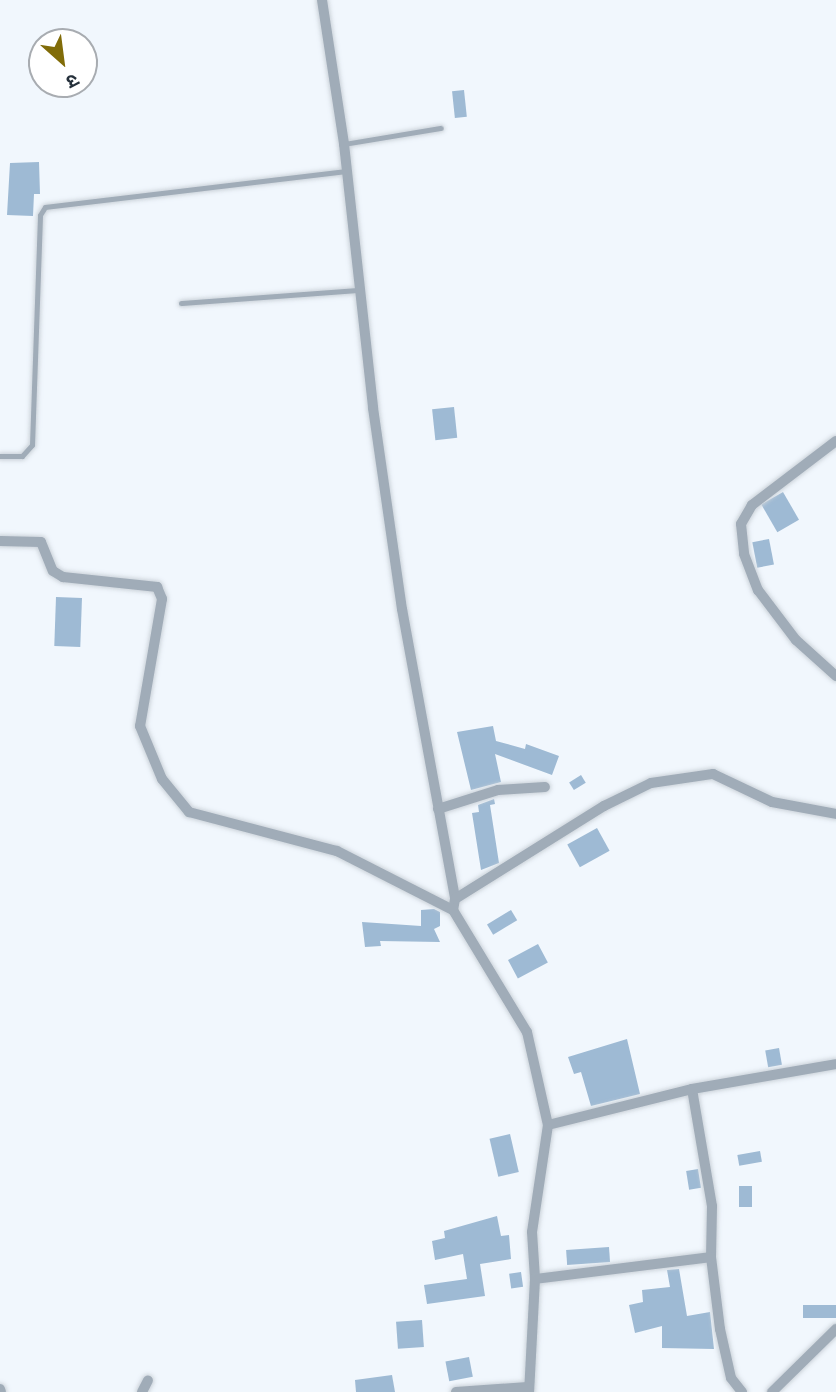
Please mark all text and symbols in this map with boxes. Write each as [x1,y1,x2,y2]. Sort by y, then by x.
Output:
north arrow [28,28,98,98]
text: उ [61,67,82,93]

